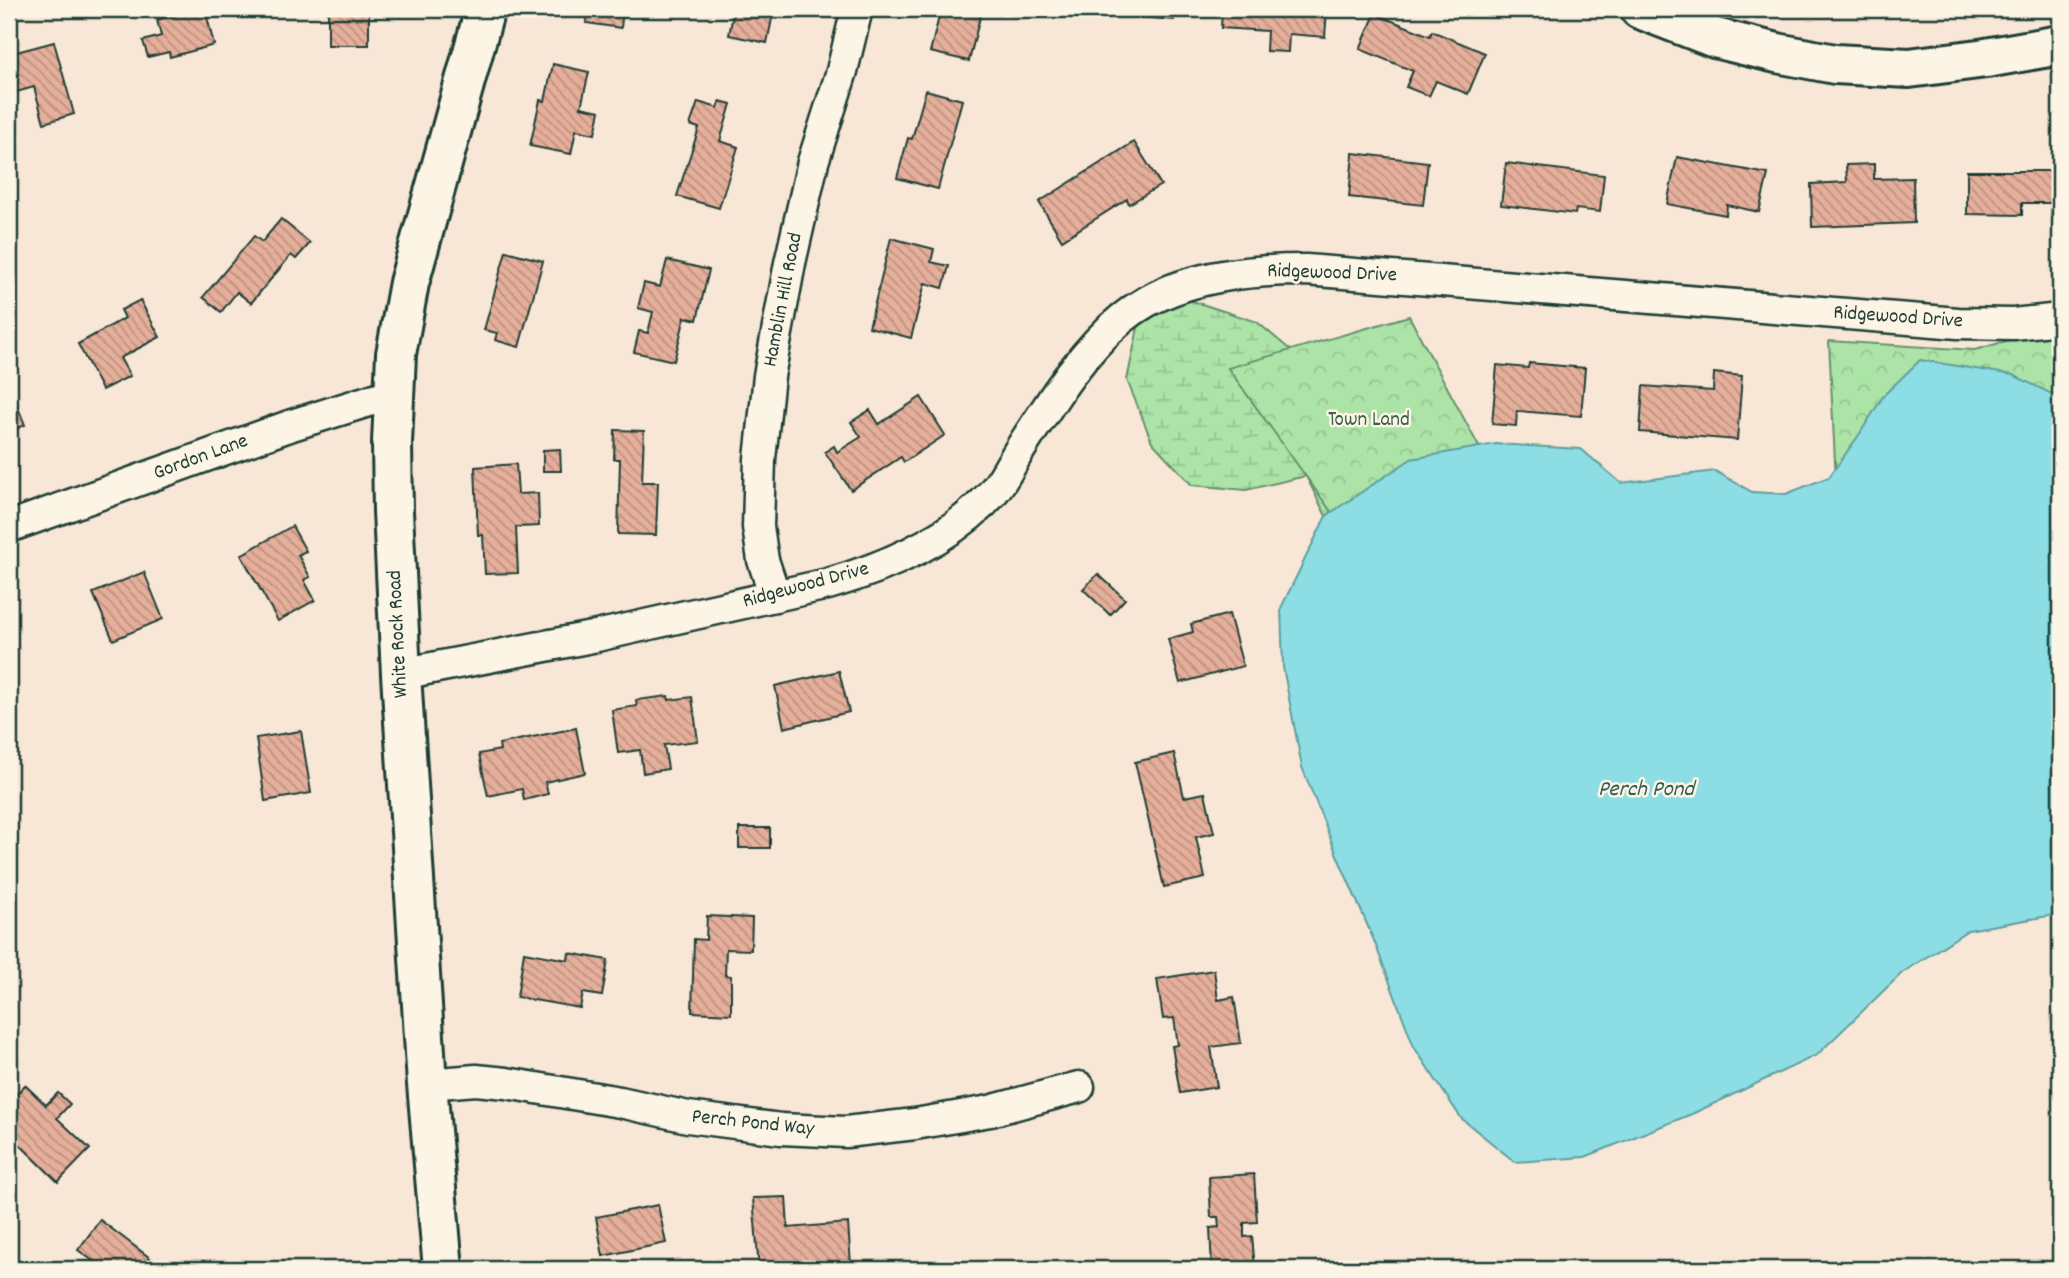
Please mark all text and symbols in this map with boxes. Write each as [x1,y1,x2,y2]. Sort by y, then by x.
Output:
street label: Hamblin Hill Road [756,230,812,370]
street label: Ridgewood Drive [1267,257,1397,291]
street label: Ridgewood Drive [1832,299,1964,337]
park label: Town Land [1328,406,1410,436]
street label: Gordon Lane [149,427,253,489]
street label: Ridgewood Drive [739,555,873,617]
street label: White Rock Road [381,569,417,699]
water label: Perch Pond [1598,774,1697,807]
street label: Perch Pond Way [690,1103,816,1145]

